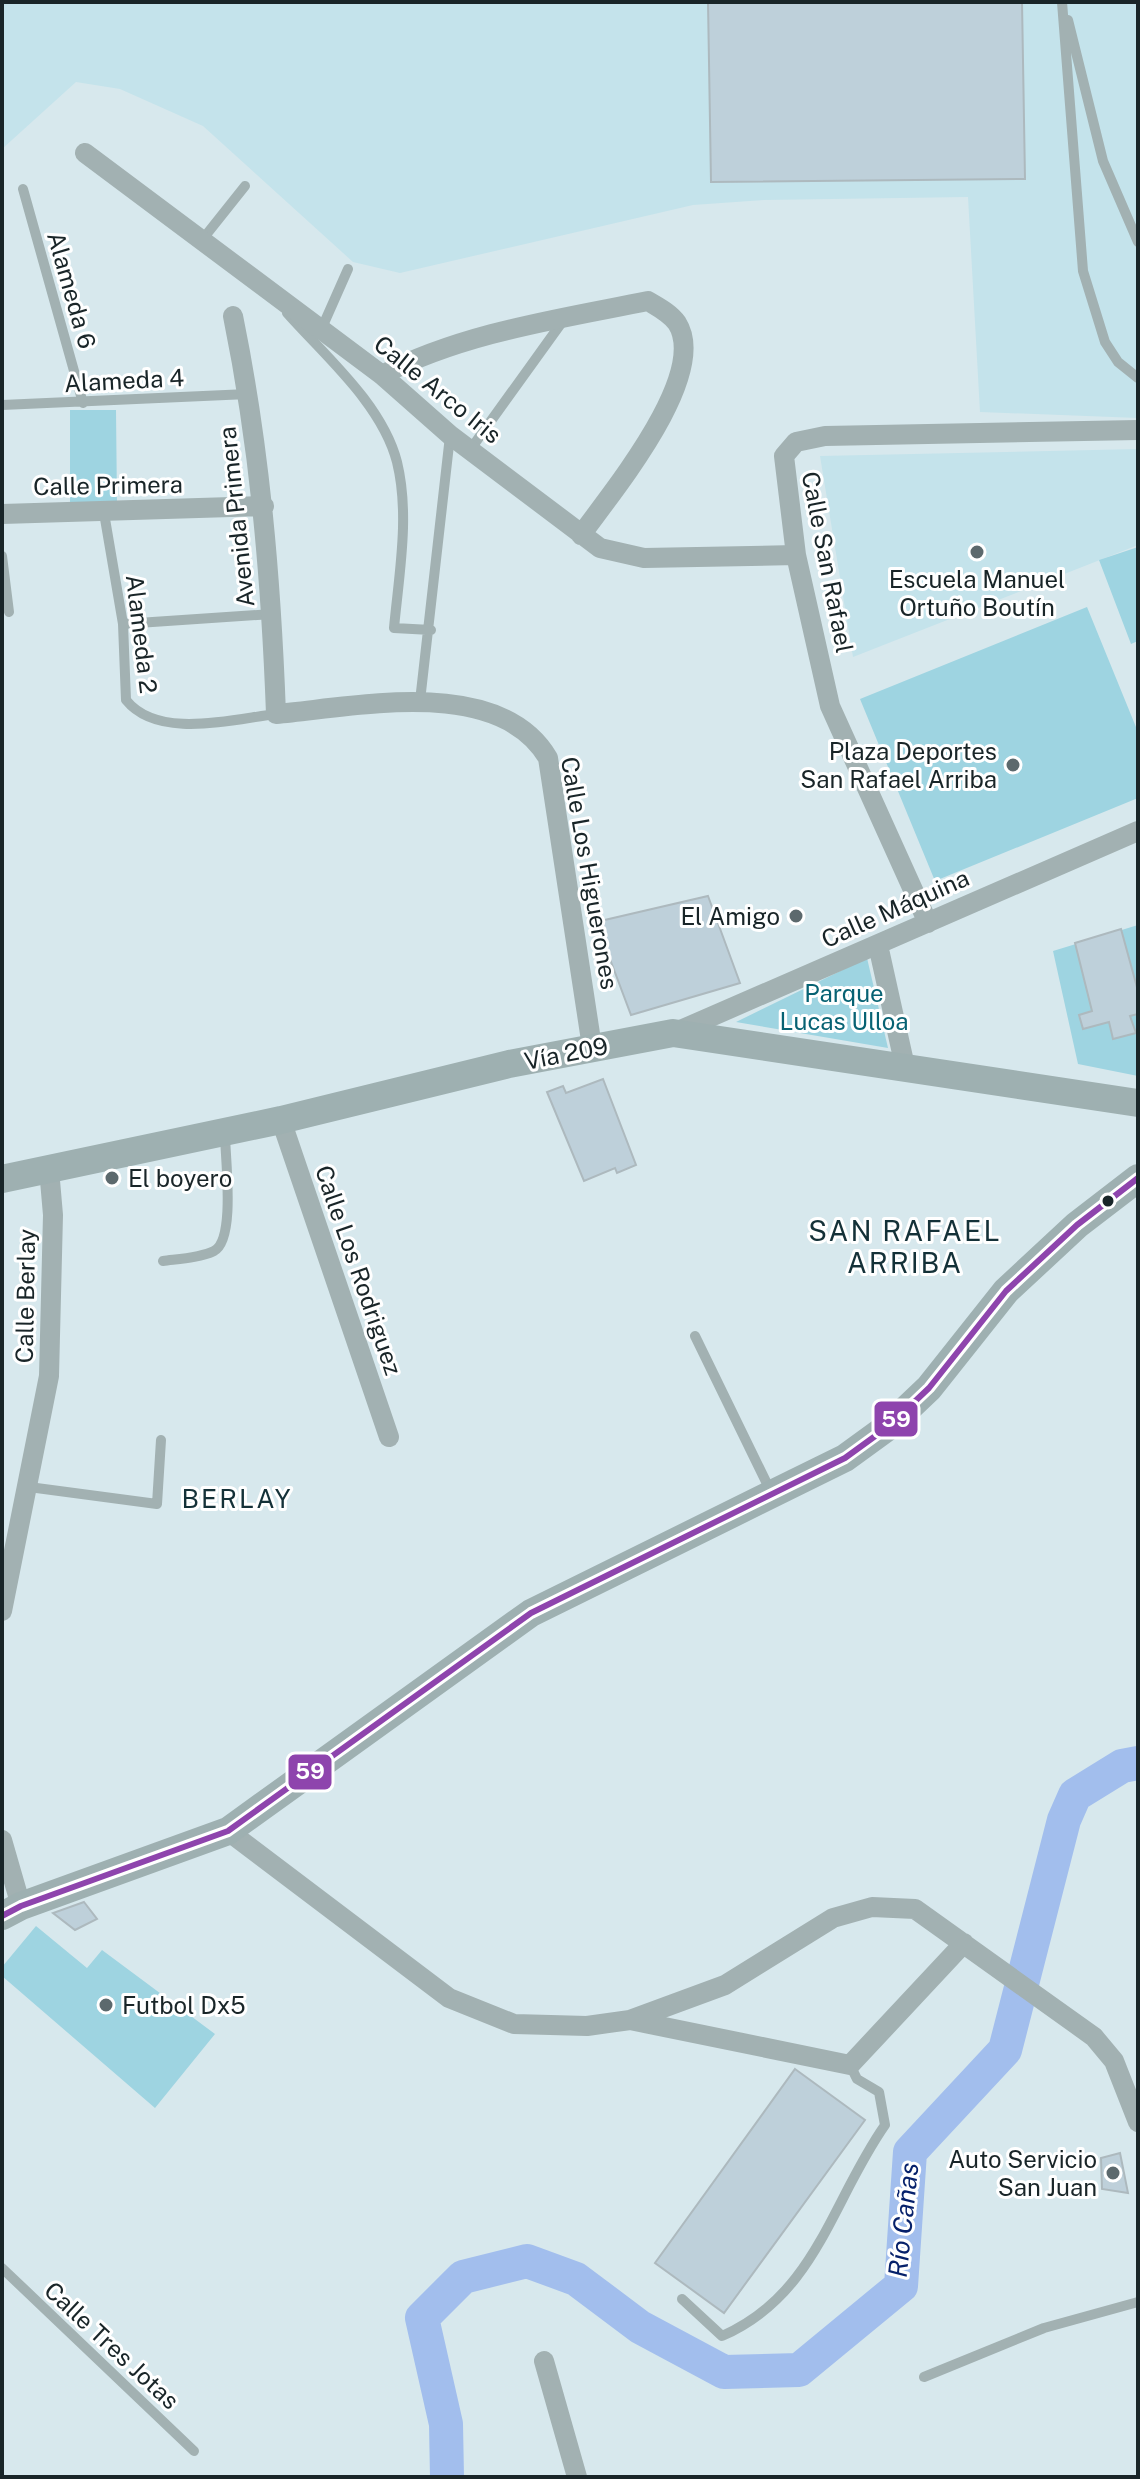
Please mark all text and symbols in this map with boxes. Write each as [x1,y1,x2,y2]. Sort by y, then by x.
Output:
street label: Alameda 6 [42,228,102,352]
street label: Calle Arco Iris [369,329,507,449]
street label: Alameda 4 [63,363,185,397]
street label: Avenida Primera [213,425,259,609]
street label: Calle San Rafael [797,469,859,655]
street label: Calle Primera [33,470,183,500]
marker: Escuela Manuel Ortuño Boutín [968,543,986,561]
place label: Escuela Manuel Ortuño Boutín [889,565,1065,621]
street label: Alameda 2 [121,573,163,695]
place label: Plaza Deportes San Rafael Arriba [800,737,997,793]
street label: Calle Los Higuerones [556,754,624,992]
marker: Plaza Deportes San Rafael Arriba [1004,756,1022,774]
street label: Calle Máquina [817,863,973,953]
place label: El Amigo [681,902,780,930]
marker: El Amigo [787,907,805,925]
park label: Parque Lucas Ulloa [780,979,908,1035]
street label: Vía 209 [522,1031,610,1075]
street label: Calle Los Rodriguez [310,1162,408,1378]
place label: El boyero [128,1164,232,1192]
marker: El boyero [103,1169,121,1187]
unlabelled marker [1100,1193,1116,1209]
district label: SAN RAFAEL ARRIBA [808,1214,1002,1279]
street label: Calle Berlay [10,1228,40,1363]
line badge: 59 [873,1400,919,1438]
text: 59 [881,1406,911,1432]
district label: BERLAY [181,1483,293,1514]
line badge: 59 [287,1753,333,1791]
text: 59 [295,1758,325,1784]
place label: Futbol Dx5 [122,1991,246,2019]
marker: Futbol Dx5 [97,1996,115,2014]
place label: Auto Servicio San Juan [948,2145,1097,2201]
water label: Río Cañas [882,2161,924,2279]
marker: Auto Servicio San Juan [1104,2164,1122,2182]
street label: Calle Tres Jotas [39,2276,185,2414]

